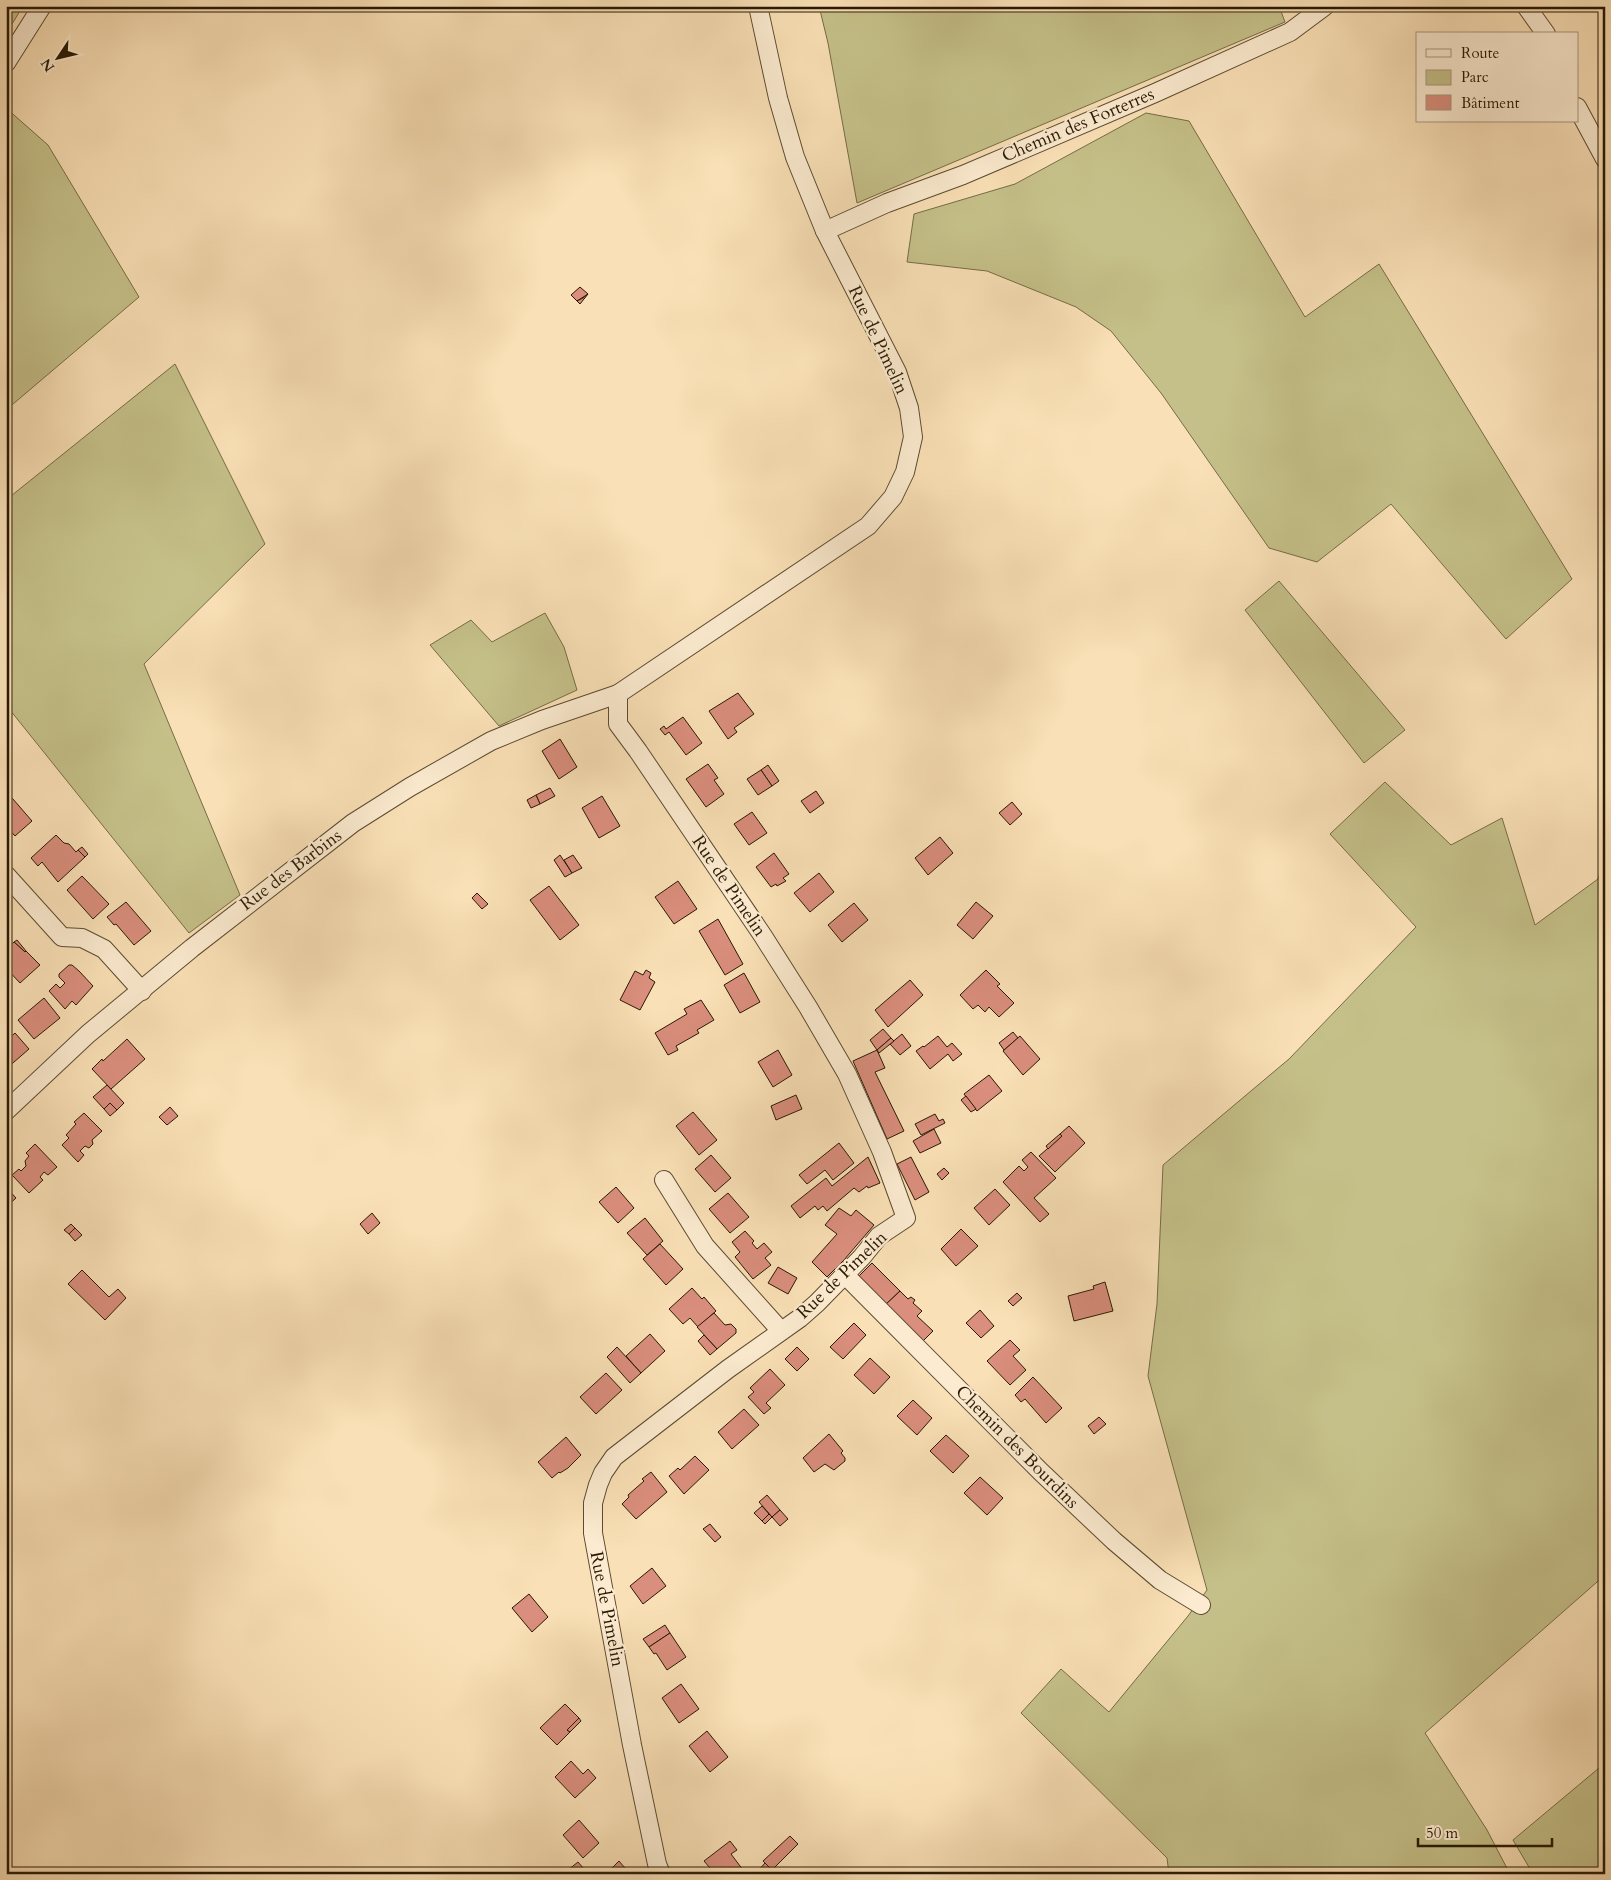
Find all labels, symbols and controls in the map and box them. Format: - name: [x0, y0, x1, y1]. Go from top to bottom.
- north arrow: [32, 32, 82, 82]
- legend: [1416, 32, 1578, 122]
- text: Route: [1461, 43, 1499, 63]
- text: N: [36, 55, 59, 76]
- text: Parc: [1461, 67, 1489, 87]
- street label: Chemin des Forterres: [998, 82, 1158, 168]
- text: Bâtiment: [1461, 93, 1520, 113]
- street label: Rue de Pimelin: [842, 282, 914, 399]
- street label: Rue des Barbins: [235, 823, 347, 917]
- street label: Rue de Pimelin: [686, 831, 772, 942]
- street label: Rue de Pimelin: [791, 1225, 893, 1325]
- street label: Chemin des Bourdins: [950, 1380, 1084, 1514]
- street label: Rue de Pimelin: [584, 1549, 631, 1670]
- scale bar: [1418, 1815, 1552, 1847]
- text: 50 m: [1426, 1823, 1458, 1843]

